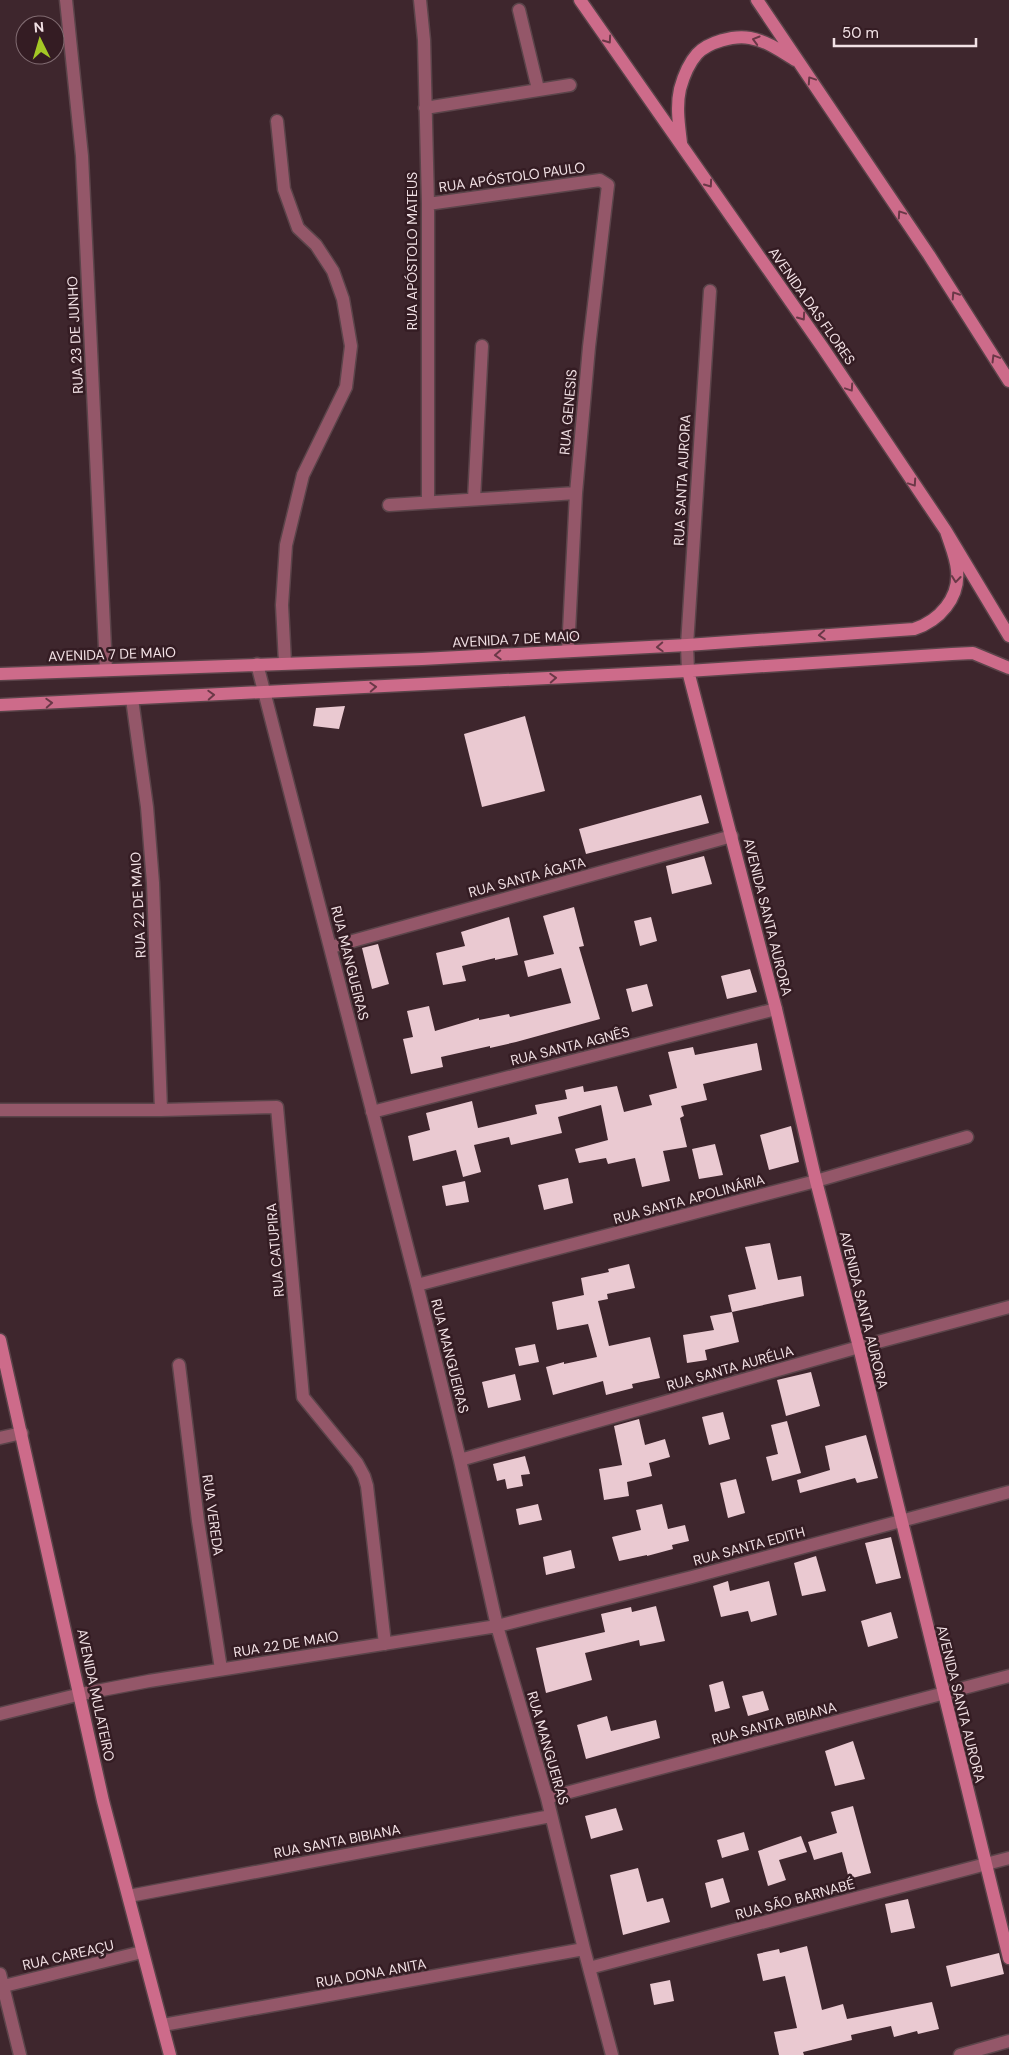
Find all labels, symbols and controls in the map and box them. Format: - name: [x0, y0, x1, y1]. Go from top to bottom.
- north arrow: [15, 15, 65, 65]
- scale bar: [834, 15, 976, 47]
- text: N: [33, 18, 45, 36]
- text: 50 m: [842, 23, 879, 43]
- one-way arrow: [602, 34, 611, 44]
- one-way arrow: [752, 35, 761, 46]
- one-way arrow: [808, 76, 817, 85]
- street label: RUA APÓSTOLO PAULO: [438, 158, 587, 196]
- street label: RUA APÓSTOLO MATEUS: [403, 172, 421, 330]
- one-way arrow: [703, 178, 712, 188]
- one-way arrow: [898, 211, 908, 220]
- street label: AVENIDA DAS FLORES: [765, 244, 859, 368]
- street label: RUA 23 DE JUNHO: [63, 276, 87, 394]
- one-way arrow: [952, 291, 961, 301]
- one-way arrow: [796, 311, 805, 321]
- one-way arrow: [992, 355, 1002, 364]
- street label: RUA GENESIS: [555, 369, 581, 455]
- one-way arrow: [844, 383, 853, 392]
- street label: RUA SANTA AURORA: [670, 414, 694, 546]
- one-way arrow: [907, 478, 917, 487]
- one-way arrow: [951, 575, 962, 583]
- street label: AVENIDA 7 DE MAIO: [452, 627, 580, 651]
- one-way arrow: [818, 630, 826, 641]
- one-way arrow: [656, 641, 664, 652]
- street label: AVENIDA 7 DE MAIO: [48, 643, 176, 665]
- one-way arrow: [494, 650, 502, 661]
- one-way arrow: [549, 673, 557, 684]
- one-way arrow: [370, 682, 378, 693]
- one-way arrow: [208, 690, 215, 700]
- one-way arrow: [45, 697, 53, 708]
- street label: AVENIDA SANTA AURORA: [740, 836, 796, 998]
- street label: RUA 22 DE MAIO: [126, 851, 150, 959]
- street label: RUA SANTA ÁGATA: [466, 853, 588, 901]
- street label: RUA MANGUEIRAS: [327, 904, 373, 1022]
- street label: RUA SANTA AGNÊS: [509, 1023, 631, 1069]
- street label: RUA SANTA APOLINÁRIA: [611, 1170, 767, 1228]
- street label: RUA CATUPIRA: [262, 1202, 288, 1298]
- street label: AVENIDA SANTA AURORA: [836, 1229, 892, 1391]
- street label: RUA MANGUEIRAS: [427, 1297, 473, 1415]
- street label: RUA SANTA AURÉLIA: [664, 1341, 796, 1395]
- street label: RUA VEREDA: [198, 1473, 228, 1557]
- street label: RUA SANTA EDITH: [691, 1522, 807, 1570]
- street label: AVENIDA SANTA AURORA: [933, 1623, 989, 1785]
- street label: AVENIDA MULATEIRO: [73, 1627, 119, 1763]
- street label: RUA 22 DE MAIO: [232, 1627, 340, 1661]
- street label: RUA MANGUEIRAS: [523, 1689, 573, 1807]
- street label: RUA SANTA BIBIANA: [710, 1698, 838, 1748]
- street label: RUA SANTA BIBIANA: [272, 1820, 402, 1862]
- street label: RUA SÃO BARNABÉ: [733, 1874, 857, 1924]
- street label: RUA CAREAÇU: [20, 1936, 116, 1974]
- street label: RUA DONA ANITA: [315, 1954, 427, 1992]

